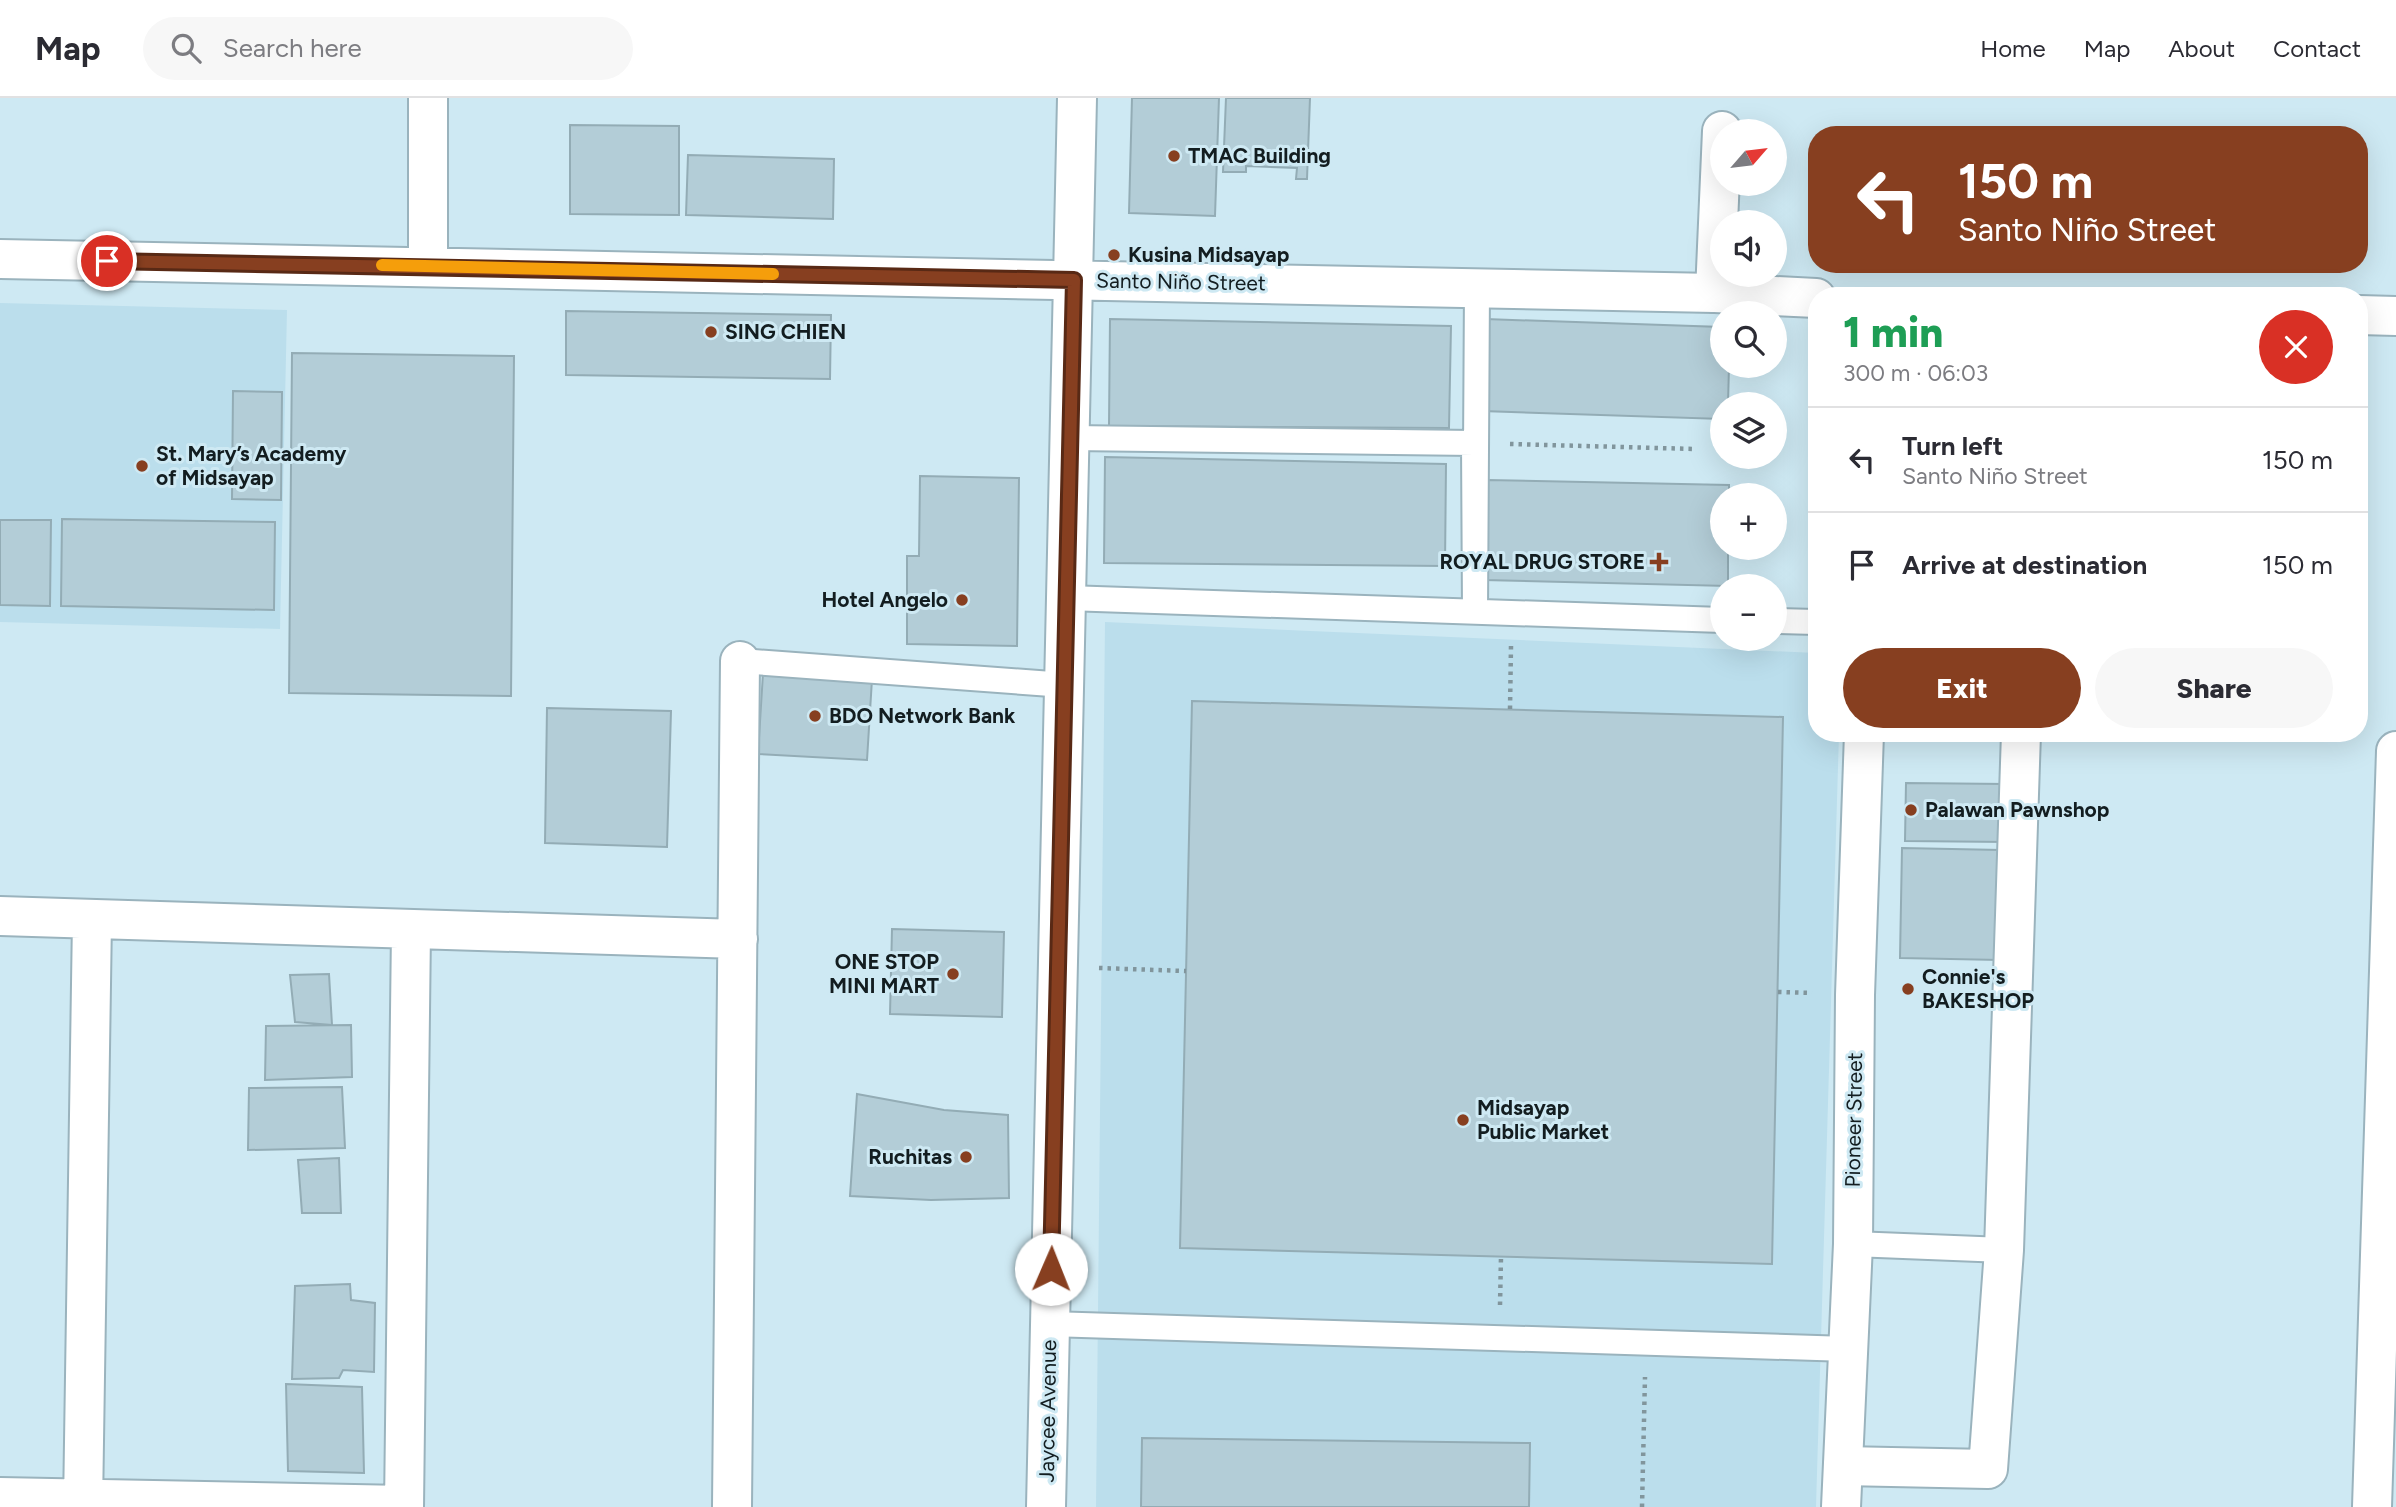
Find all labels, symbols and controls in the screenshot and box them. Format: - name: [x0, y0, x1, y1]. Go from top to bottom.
- search box: [143, 17, 633, 80]
- text: Map: [35, 29, 101, 68]
- icon: search: [167, 29, 205, 67]
- text: Search here: [223, 32, 362, 64]
- text: Home: [1980, 34, 2046, 63]
- text: Map: [2084, 34, 2130, 63]
- text: About: [2168, 34, 2235, 63]
- text: Contact: [2273, 34, 2361, 63]
- north arrow: [1710, 119, 1787, 196]
- map controls: [1710, 119, 1787, 651]
- place label: TMAC Building: [1188, 143, 1331, 168]
- marker: TMAC Building: [1166, 148, 1182, 164]
- text: 150 m: [1958, 151, 2093, 210]
- icon: left: [1843, 154, 1934, 245]
- button: sound: [1710, 210, 1787, 287]
- text: Santo Niño Street: [1958, 211, 2216, 249]
- pin: [77, 231, 137, 291]
- icon: arrive: [88, 242, 126, 280]
- place label: Kusina Midsayap: [1128, 242, 1289, 267]
- marker: Kusina Midsayap: [1106, 247, 1122, 263]
- street label: Santo Niño Street: [1096, 268, 1266, 295]
- button: search: [1710, 301, 1787, 378]
- text: 1 min: [1843, 307, 1943, 358]
- button: close: [2259, 310, 2333, 384]
- place label: SING CHIEN: [725, 319, 846, 344]
- marker: SING CHIEN: [703, 324, 719, 340]
- text: 300 m · 06:03: [1843, 359, 1988, 387]
- button: layers: [1710, 392, 1787, 469]
- text: Turn left: [1902, 430, 2003, 462]
- place label: St. Mary’s Academy of Midsayap: [156, 441, 347, 490]
- icon: left: [1843, 441, 1881, 479]
- text: 150 m: [2262, 444, 2333, 476]
- marker: St. Mary’s Academy of Midsayap: [134, 458, 150, 474]
- text: Santo Niño Street: [1902, 462, 2088, 490]
- button: +: [1710, 483, 1787, 560]
- icon: arrive: [1843, 546, 1881, 584]
- place label: ROYAL DRUG STORE: [1440, 549, 1645, 574]
- text: Arrive at destination: [1902, 549, 2147, 581]
- text: 150 m: [2262, 549, 2333, 581]
- marker: ROYAL DRUG STORE: [1651, 554, 1667, 570]
- button: −: [1710, 574, 1787, 651]
- place label: Hotel Angelo: [821, 587, 948, 612]
- marker: Hotel Angelo: [954, 592, 970, 608]
- button: Exit: [1843, 648, 2081, 728]
- button: Share: [2095, 648, 2333, 728]
- place label: BDO Network Bank: [829, 703, 1016, 728]
- marker: BDO Network Bank: [807, 708, 823, 724]
- place label: Palawan Pawnshop: [1925, 797, 2109, 822]
- marker: Palawan Pawnshop: [1903, 802, 1919, 818]
- place label: ONE STOP MINI MART: [829, 949, 939, 998]
- place label: Connie's BAKESHOP: [1922, 964, 2034, 1013]
- marker: ONE STOP MINI MART: [945, 966, 961, 982]
- marker: Connie's BAKESHOP: [1900, 981, 1916, 997]
- street label: Pioneer Street: [1840, 1052, 1867, 1188]
- place label: Midsayap Public Market: [1477, 1095, 1609, 1144]
- marker: Midsayap Public Market: [1455, 1112, 1471, 1128]
- place label: Ruchitas: [868, 1144, 952, 1169]
- marker: Ruchitas: [958, 1149, 974, 1165]
- position arrow: [1014, 1232, 1088, 1306]
- street label: Jaycee Avenue: [1034, 1339, 1061, 1483]

